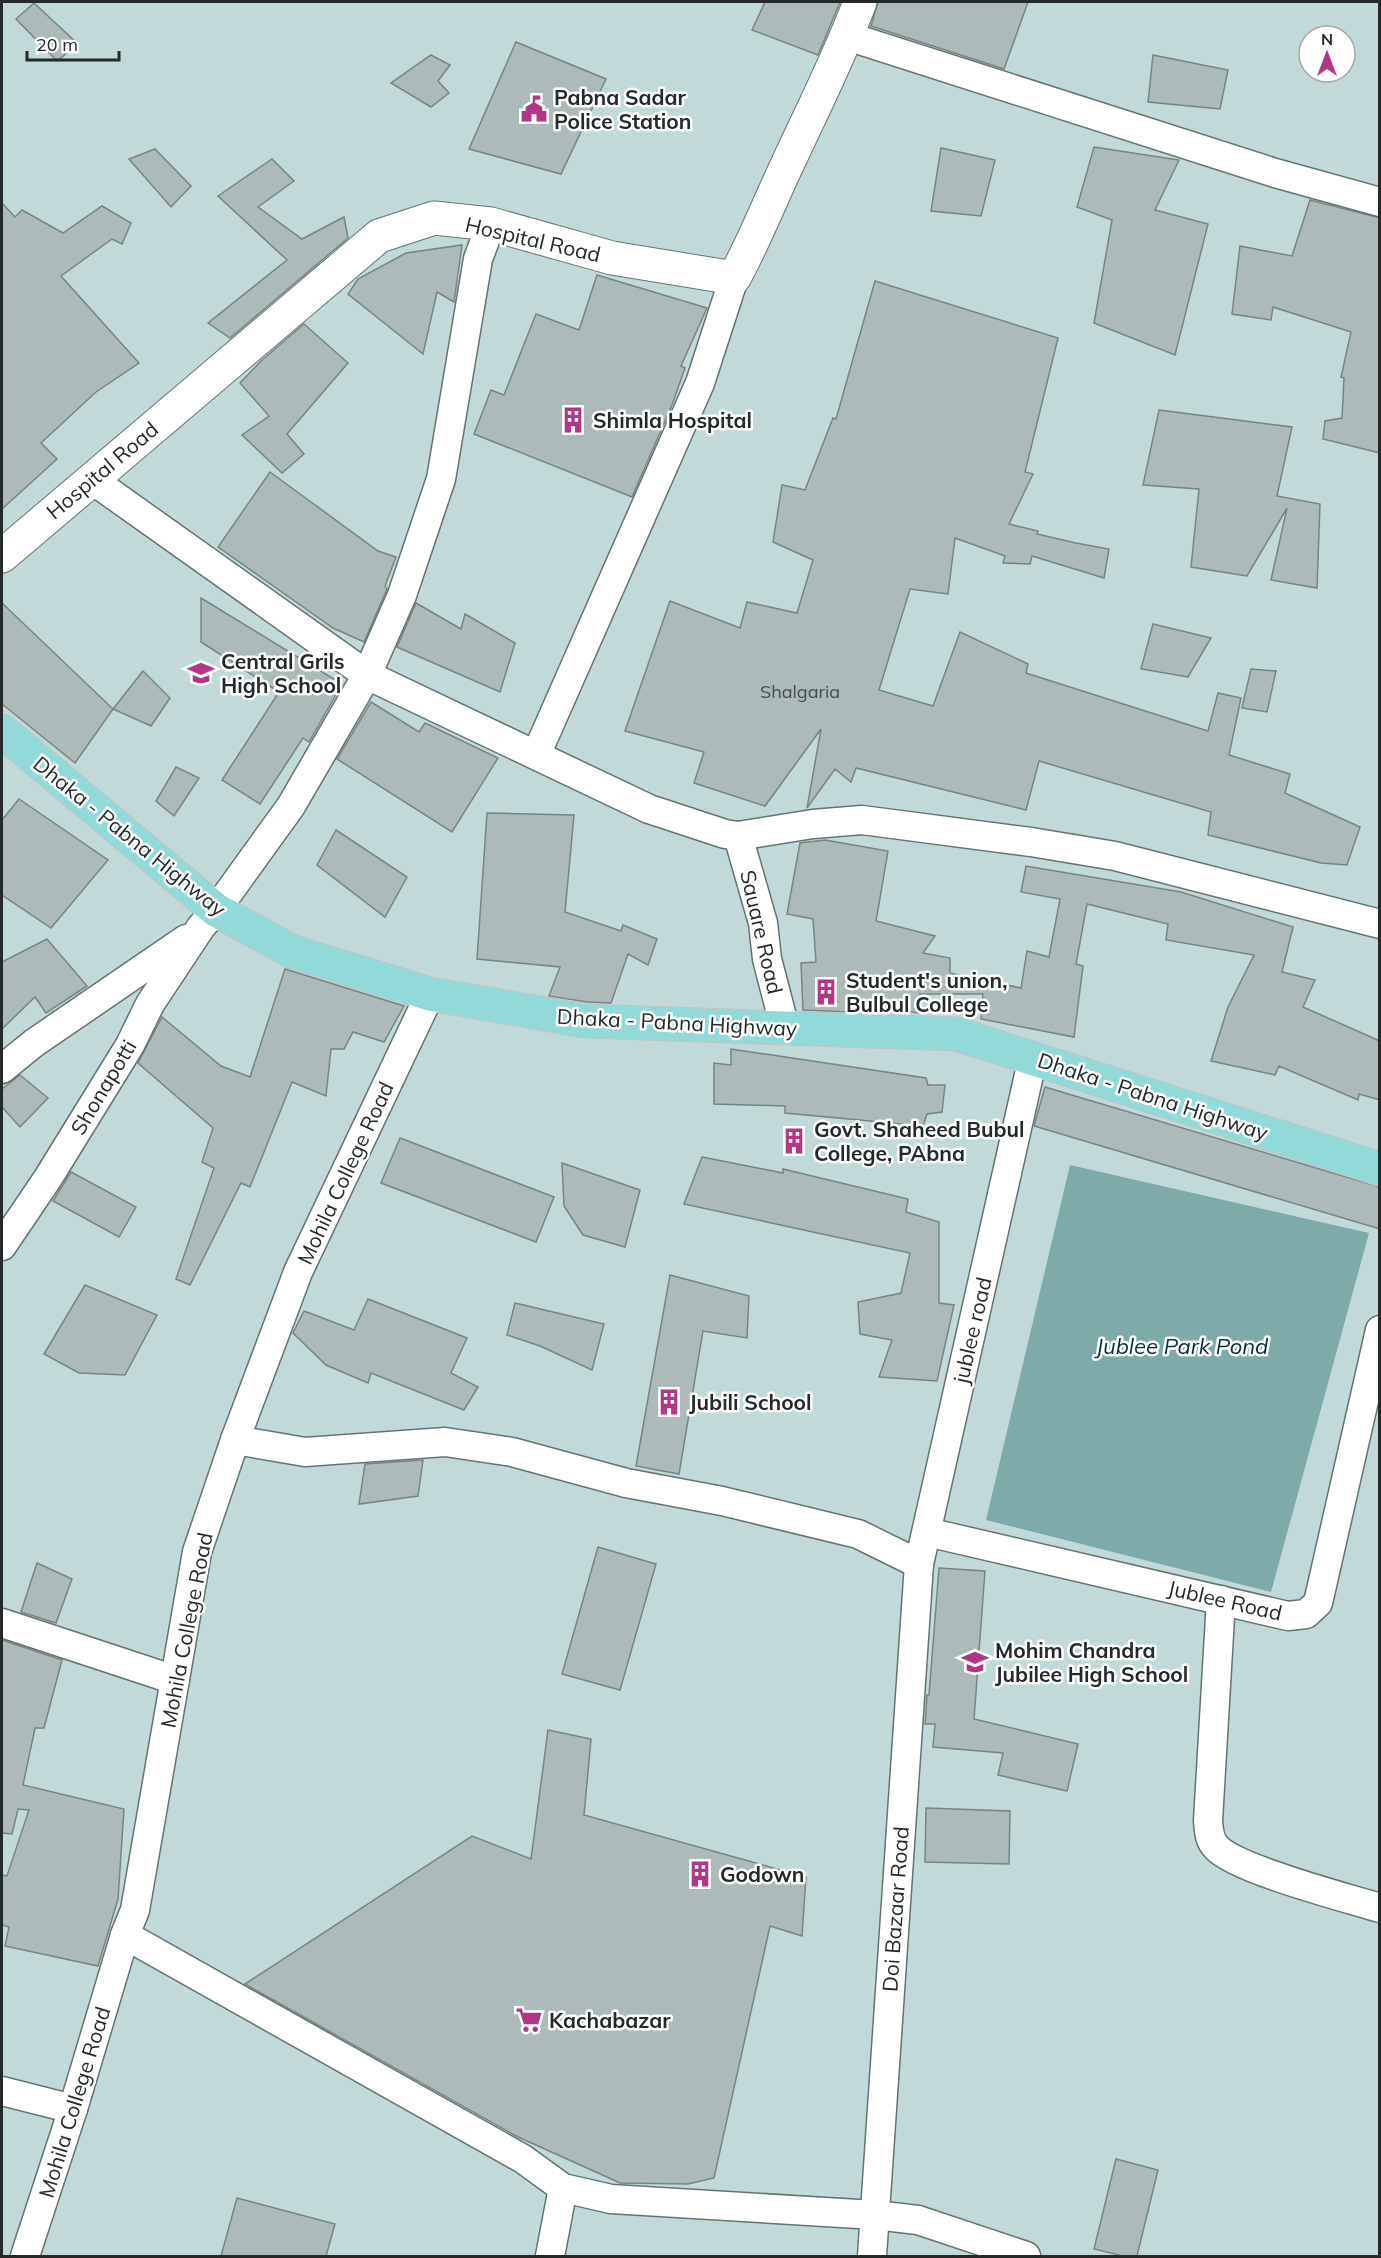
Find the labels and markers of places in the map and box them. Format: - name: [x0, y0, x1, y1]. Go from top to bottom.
- place label: Pabna Sadar Police Station: [554, 84, 691, 134]
- public building icon: Pabna Sadar Police Station: [519, 94, 549, 124]
- building icon: Shimla Hospital: [558, 405, 588, 435]
- place label: Shimla Hospital: [593, 407, 752, 433]
- place label: Central Grils High School: [221, 648, 344, 698]
- school or university icon: Central Grils High School: [186, 658, 216, 688]
- place label: Student's union, Bulbul College: [846, 967, 1007, 1017]
- building icon: Student's union, Bulbul College: [811, 977, 841, 1007]
- place label: Govt. Shaheed Bubul College, PAbna: [814, 1116, 1024, 1166]
- building icon: Govt. Shaheed Bubul College, PAbna: [779, 1126, 809, 1156]
- building icon: Jubili School: [654, 1387, 684, 1417]
- place label: Jubili School: [689, 1389, 811, 1415]
- place label: Mohim Chandra Jubilee High School: [995, 1637, 1188, 1687]
- school or university icon: Mohim Chandra Jubilee High School: [960, 1647, 990, 1677]
- building icon: Godown: [685, 1859, 715, 1889]
- place label: Godown: [720, 1861, 804, 1887]
- supermarket icon: Kachabazar: [514, 2005, 544, 2035]
- place label: Kachabazar: [549, 2007, 671, 2033]

